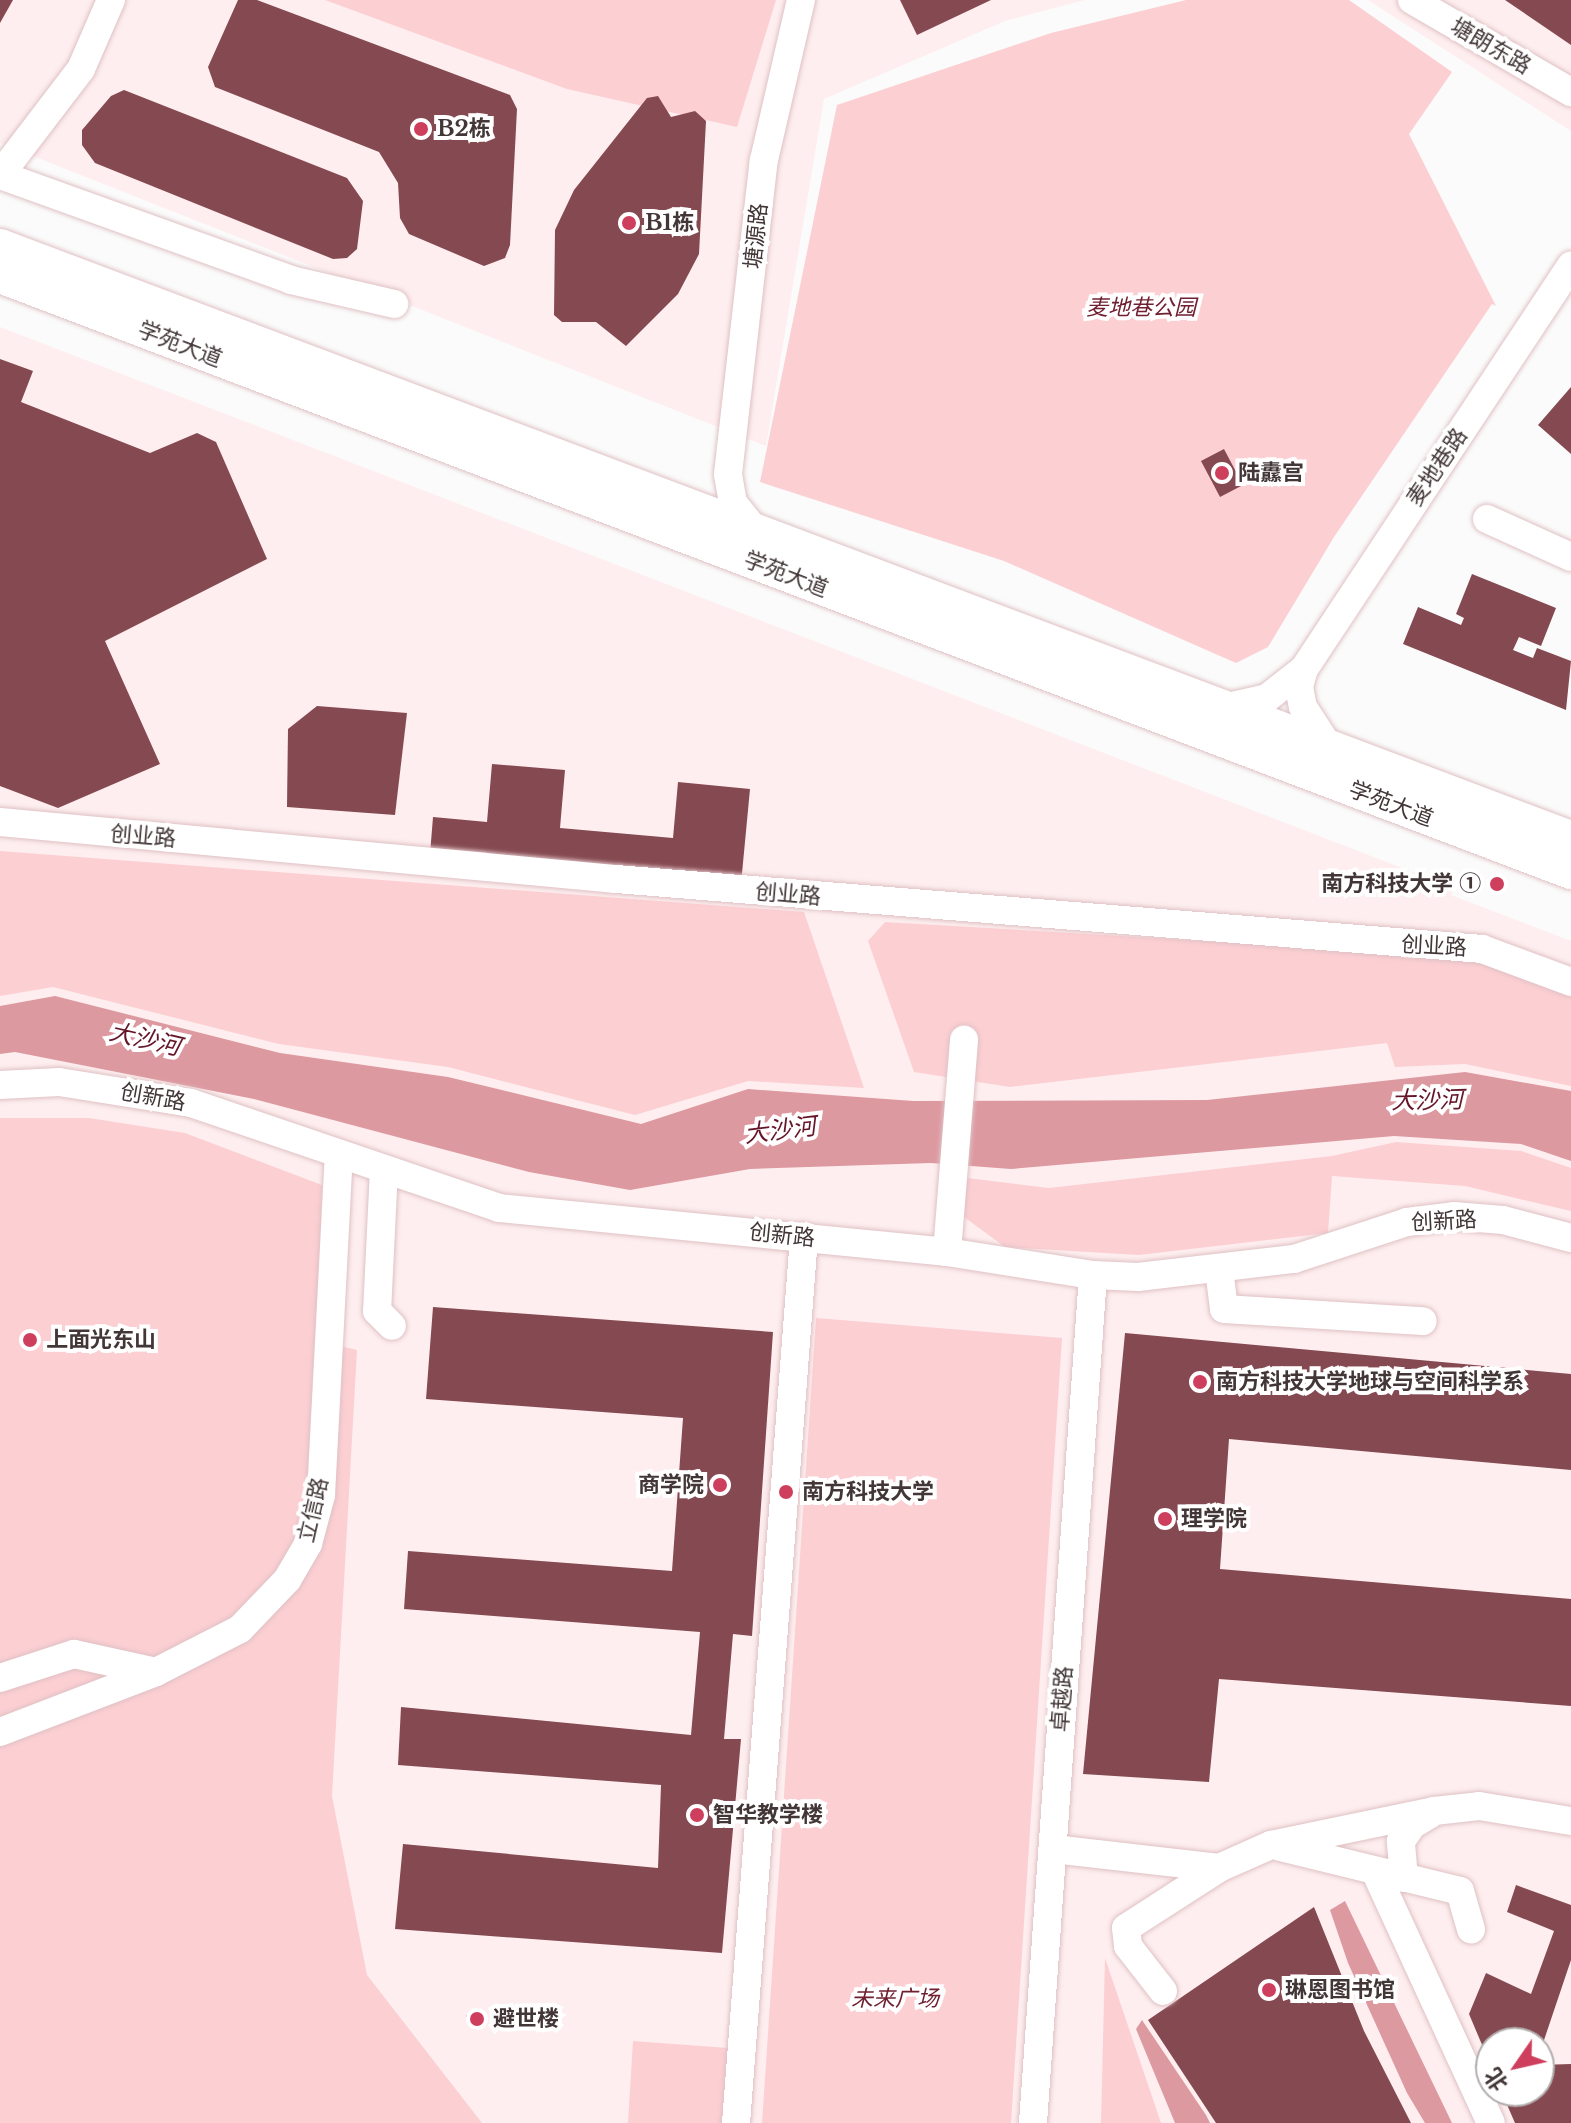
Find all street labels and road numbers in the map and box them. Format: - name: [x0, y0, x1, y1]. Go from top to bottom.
- street label: 塘朗东路: [1446, 13, 1536, 79]
- street label: 塘源路: [739, 202, 773, 270]
- street label: 学苑大道: [134, 316, 226, 372]
- street label: 麦地巷路: [1401, 423, 1473, 511]
- street label: 学苑大道: [740, 546, 832, 602]
- street label: 学苑大道: [1345, 776, 1437, 832]
- street label: 创业路: [109, 820, 177, 852]
- street label: 创业路: [754, 878, 822, 910]
- street label: 创业路: [1400, 931, 1468, 961]
- street label: 创新路: [118, 1078, 188, 1116]
- street label: 创新路: [1410, 1206, 1478, 1236]
- street label: 创新路: [748, 1218, 816, 1252]
- street label: 立信路: [293, 1475, 333, 1545]
- street label: 卓越路: [1047, 1665, 1077, 1733]

